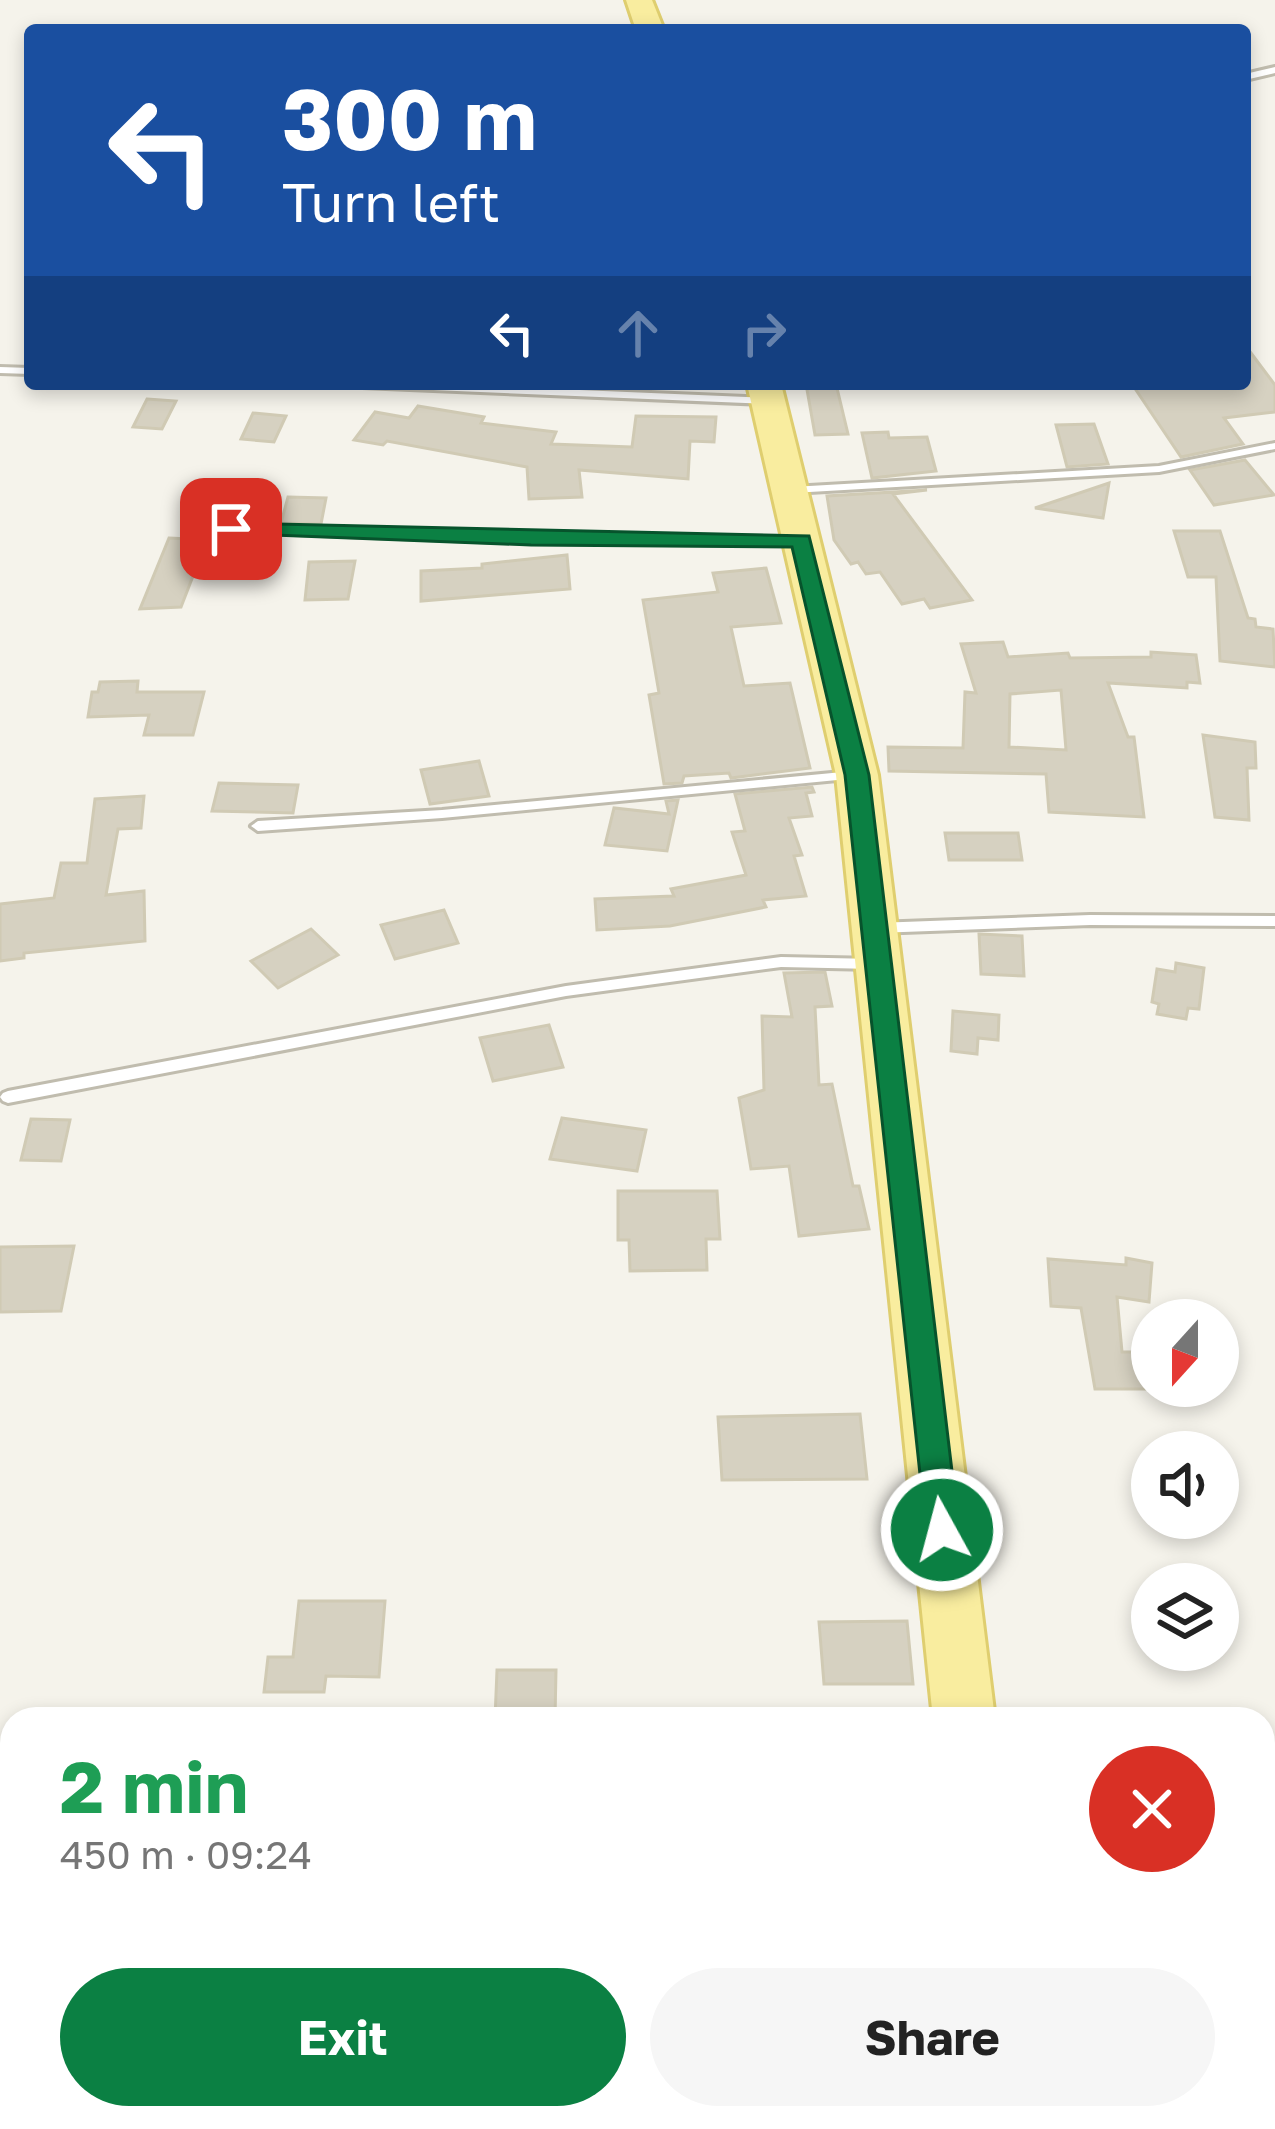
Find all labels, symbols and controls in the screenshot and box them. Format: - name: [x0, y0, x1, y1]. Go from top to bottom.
- text: 300 m: [282, 68, 537, 168]
- icon: left: [84, 72, 240, 228]
- text: Turn left: [282, 169, 500, 234]
- icon: left: [479, 300, 545, 366]
- icon: ahead: [605, 300, 671, 366]
- icon: right: [731, 300, 797, 366]
- pin: [180, 478, 282, 580]
- icon: arrive: [198, 496, 264, 562]
- north arrow: [1131, 1299, 1239, 1407]
- map controls: [1131, 1299, 1239, 1671]
- button: sound: [1131, 1431, 1239, 1539]
- position arrow: [879, 1467, 1005, 1593]
- button: layers: [1131, 1563, 1239, 1671]
- text: 2 min: [60, 1742, 248, 1829]
- button: close: [1089, 1746, 1215, 1872]
- text: 450 m · 09:24: [60, 1831, 312, 1878]
- button: Exit: [60, 1968, 626, 2106]
- button: Share: [650, 1968, 1215, 2106]

